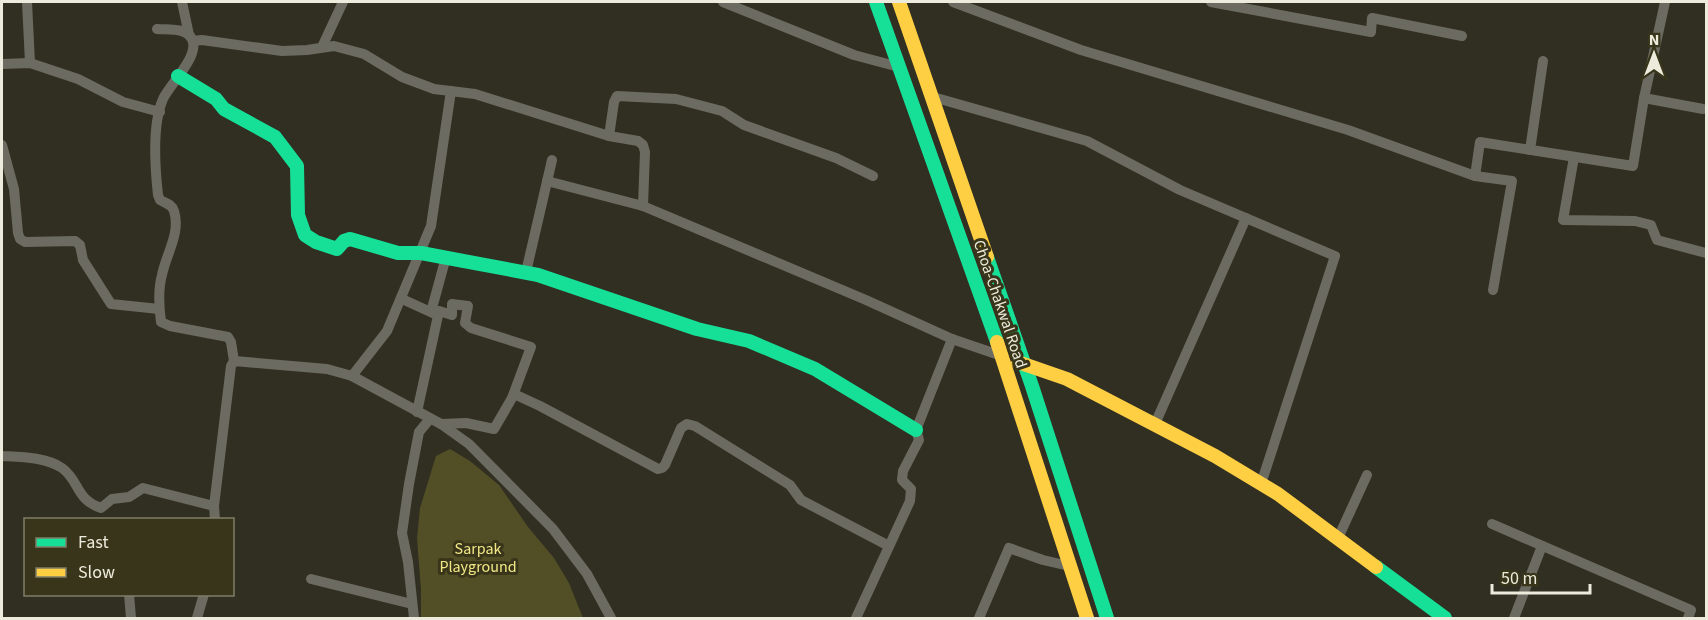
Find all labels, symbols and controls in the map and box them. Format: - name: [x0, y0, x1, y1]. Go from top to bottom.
- north arrow: [1624, 24, 1684, 84]
- text: N: [1649, 29, 1659, 51]
- street label: Choa-Chakwal Road: [968, 237, 1032, 371]
- legend: [24, 518, 234, 596]
- text: Fast: [78, 530, 109, 555]
- park label: Sarpak Playground: [439, 538, 517, 578]
- scale bar: [1492, 557, 1590, 595]
- text: Slow: [78, 560, 115, 585]
- text: 50 m: [1501, 566, 1537, 591]

